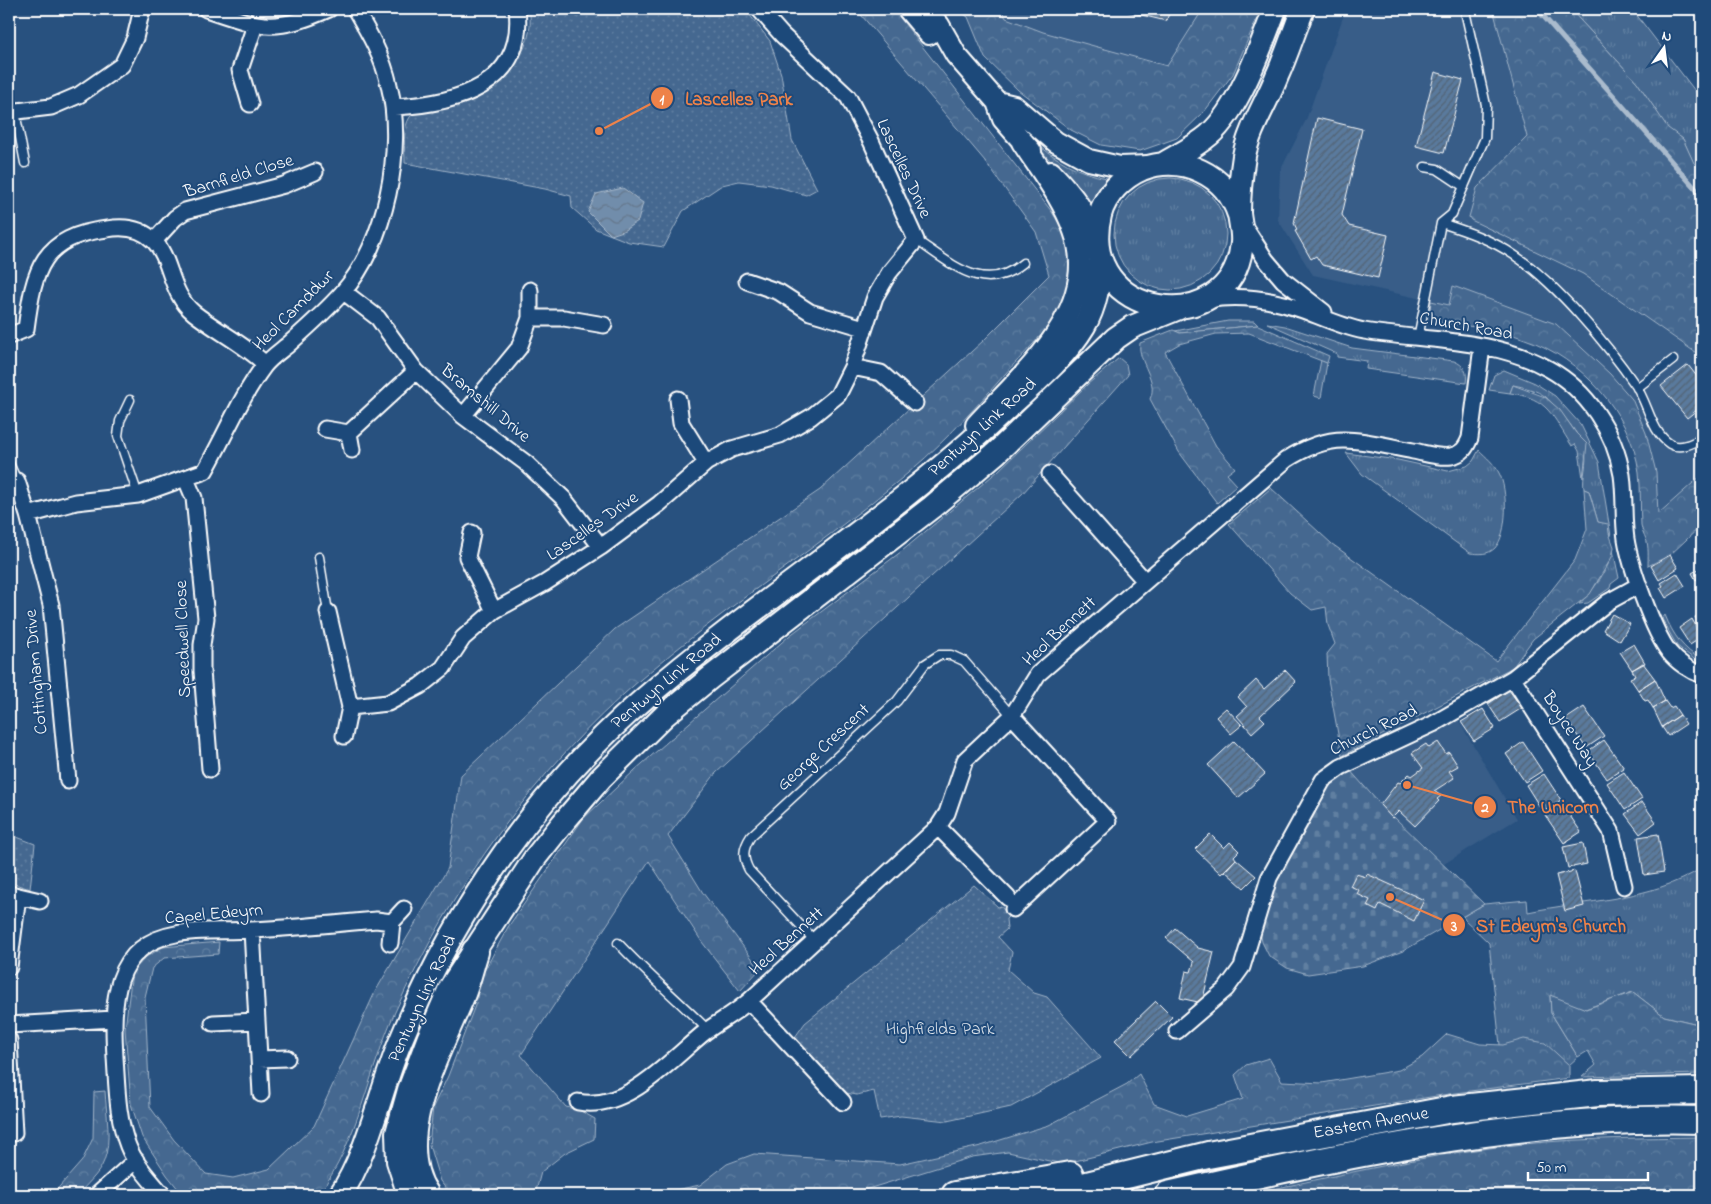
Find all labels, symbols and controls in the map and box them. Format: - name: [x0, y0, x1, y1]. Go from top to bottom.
- north arrow: [1638, 22, 1688, 72]
- text: N: [1660, 26, 1674, 48]
- callout: Lascelles Park: [650, 81, 802, 115]
- text: Lascelles Park: [685, 87, 793, 114]
- text: 1: [660, 89, 665, 111]
- street label: Lascelles Drive: [869, 115, 938, 224]
- street label: Barnfield Close: [180, 148, 298, 206]
- street label: Heol Camddwr: [247, 264, 341, 358]
- street label: Church Road: [1417, 306, 1515, 348]
- street label: Bramshill Drive: [434, 358, 536, 450]
- street label: Pentwyn Link Road: [923, 372, 1043, 484]
- street label: Lascelles Drive: [542, 485, 645, 568]
- street label: Speedwell Close: [169, 579, 199, 698]
- street label: Heol Bennett: [1017, 591, 1103, 673]
- street label: Cottingham Drive: [19, 608, 56, 735]
- street label: Pentwyn Link Road: [606, 628, 728, 736]
- street label: Boyce Way: [1534, 686, 1603, 773]
- street label: George Crescent: [772, 698, 877, 799]
- street label: Church Road: [1326, 699, 1422, 763]
- callout: The Unicorn: [1472, 790, 1609, 824]
- text: The Unicorn: [1507, 795, 1599, 822]
- text: 2: [1480, 797, 1489, 819]
- street label: Capel Edeyrn: [164, 898, 264, 932]
- street label: Heol Bennett: [744, 901, 830, 983]
- callout: St Edeyrn's Church: [1441, 908, 1636, 942]
- text: St Edeyrn's Church: [1476, 914, 1626, 943]
- text: 3: [1450, 916, 1457, 938]
- street label: Pentwyn Link Road: [382, 931, 464, 1067]
- park label: Highfields Park: [886, 1017, 994, 1044]
- street label: Eastern Avenue: [1311, 1101, 1432, 1147]
- scale bar: [1528, 1149, 1648, 1181]
- text: 50 m: [1536, 1157, 1567, 1179]

